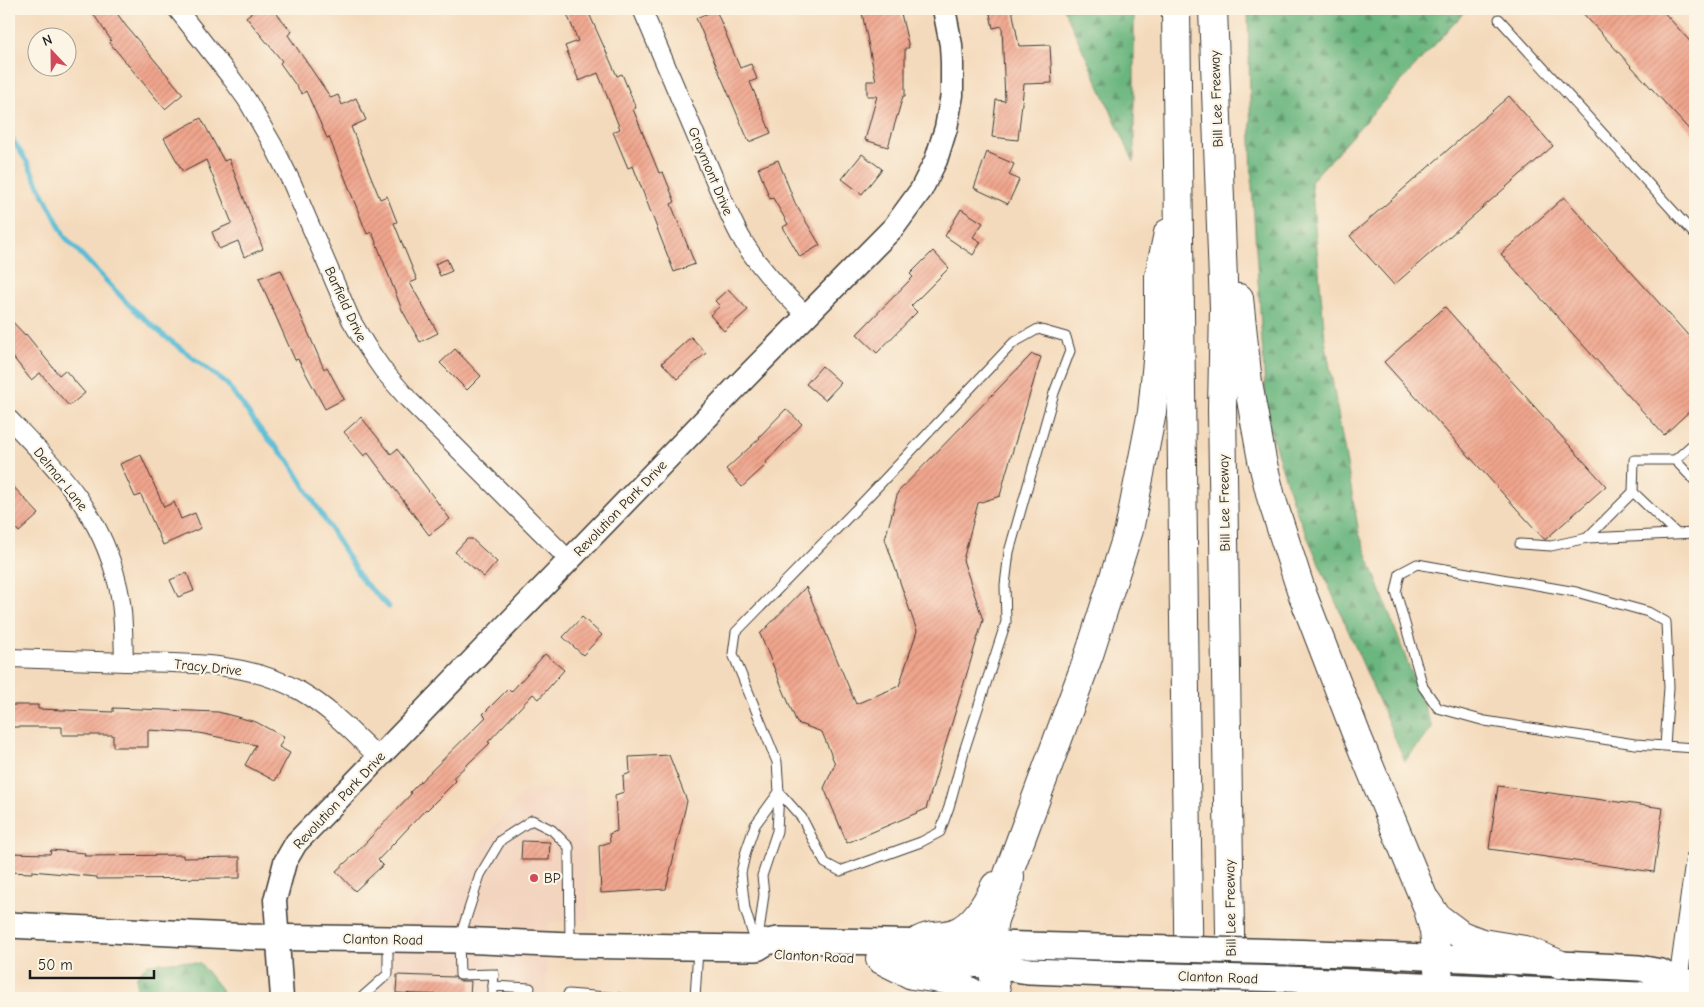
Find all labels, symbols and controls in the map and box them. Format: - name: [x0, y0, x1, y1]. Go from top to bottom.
- north arrow: [28, 28, 78, 78]
- text: N: [40, 31, 55, 50]
- street label: Bill Lee Freeway: [1206, 49, 1227, 148]
- street label: Graymont Drive: [684, 124, 737, 218]
- street label: Barfield Drive: [321, 264, 370, 344]
- street label: Delmar Lane: [30, 444, 91, 514]
- street label: Bill Lee Freeway: [1215, 454, 1234, 552]
- street label: Revolution Park Drive: [570, 457, 671, 560]
- street label: Tracy Drive: [173, 656, 242, 679]
- street label: Revolution Park Drive: [290, 748, 389, 853]
- street label: Bill Lee Freeway: [1221, 859, 1240, 957]
- place label: BP: [544, 870, 561, 887]
- marker: BP: [528, 872, 540, 884]
- street label: Clanton Road: [343, 930, 423, 949]
- street label: Clanton Road: [773, 946, 855, 967]
- scale bar: [30, 947, 154, 979]
- text: 50 m: [38, 956, 73, 974]
- street label: Clanton Road: [1178, 968, 1258, 987]

